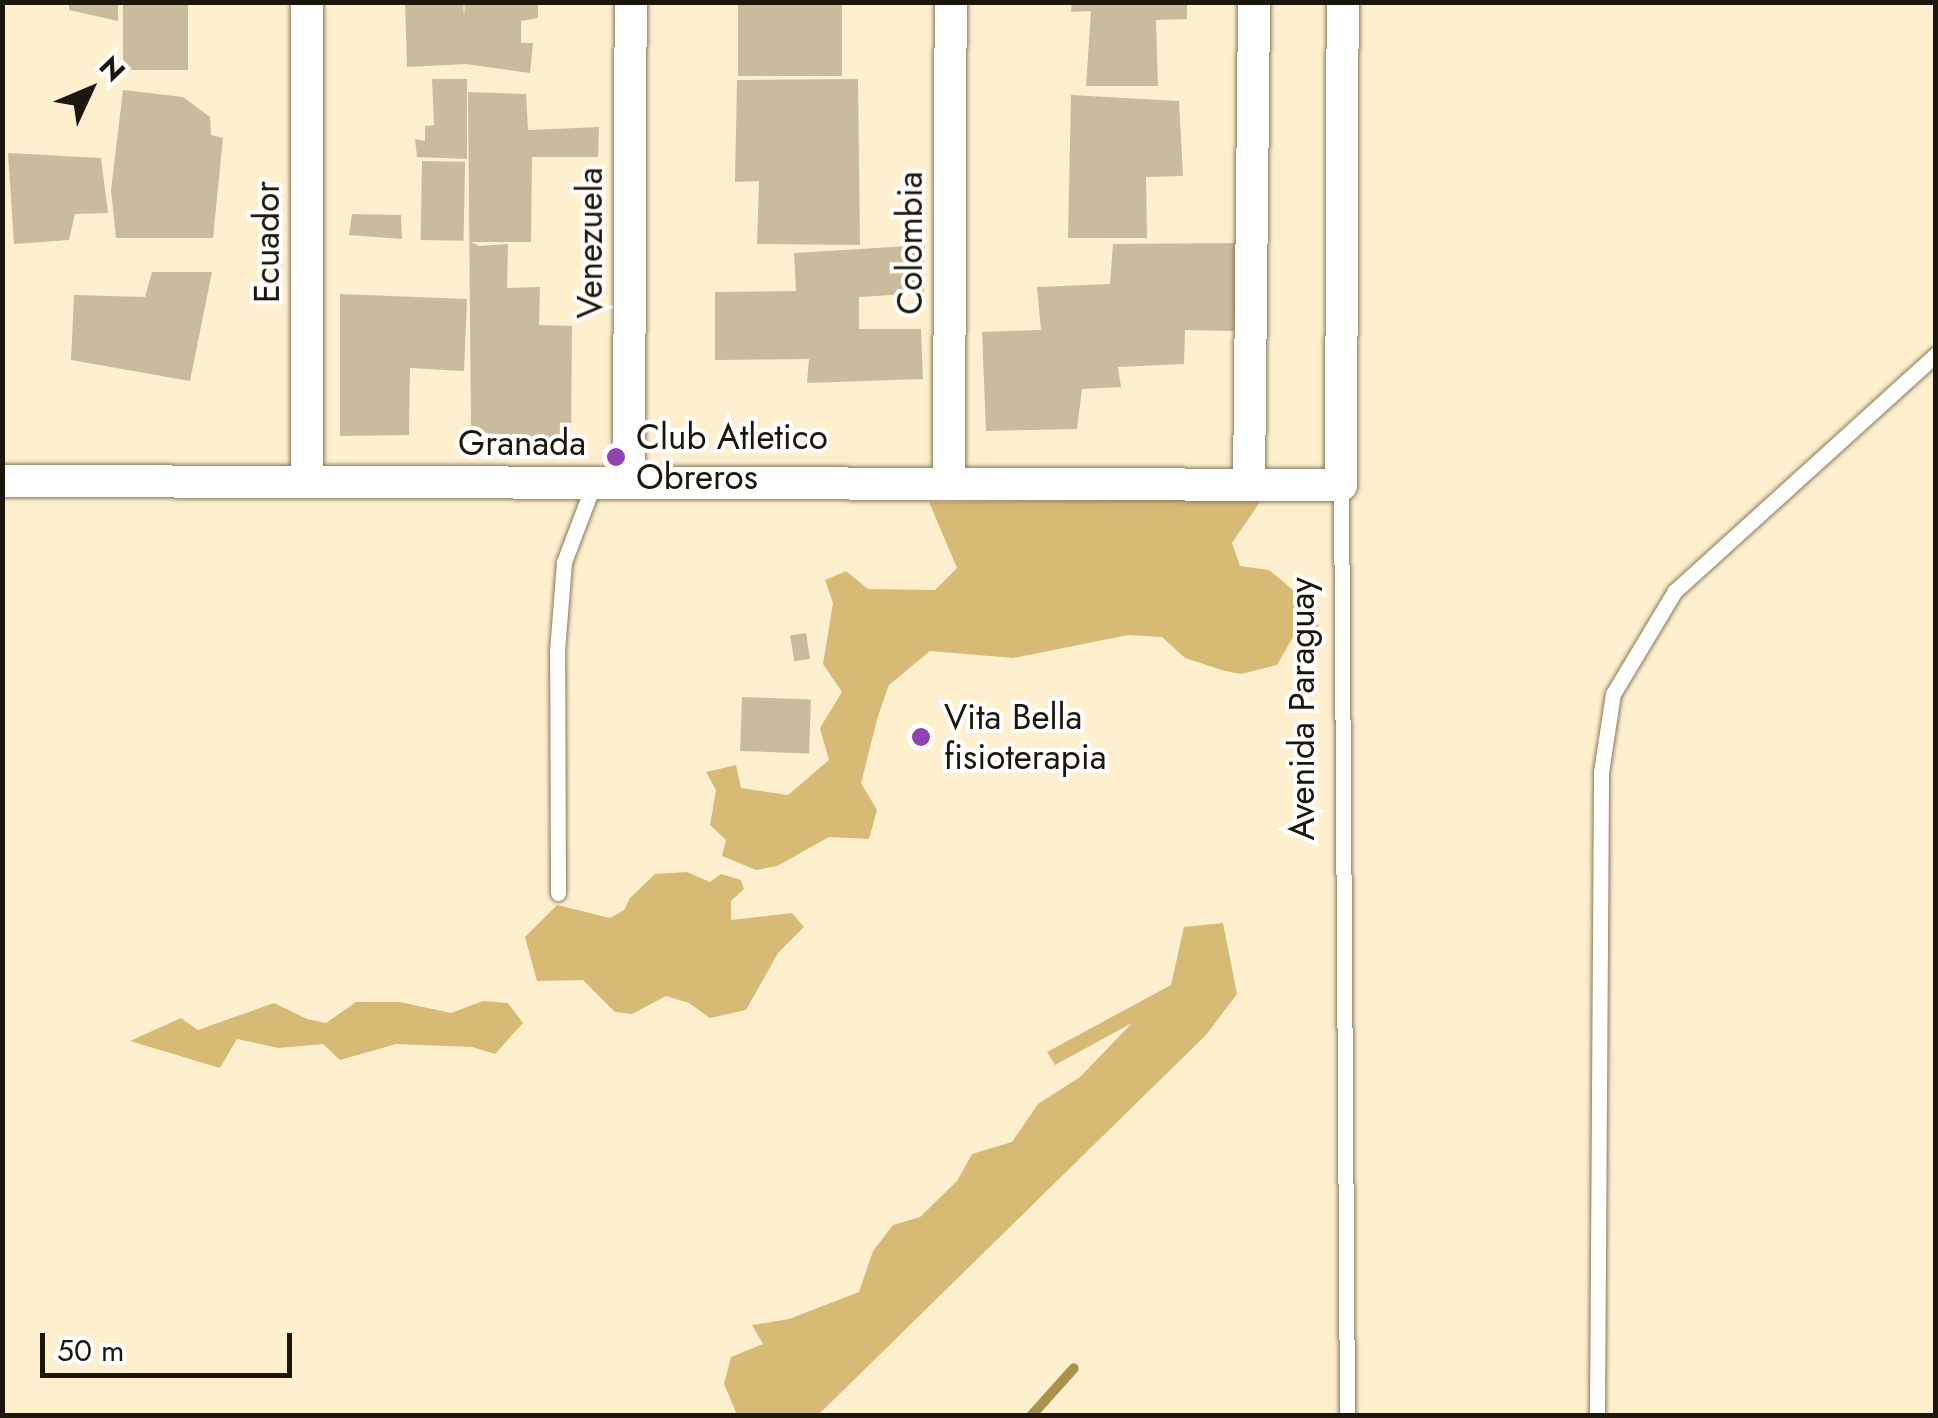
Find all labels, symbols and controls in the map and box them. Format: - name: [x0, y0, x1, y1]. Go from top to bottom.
- north arrow: [40, 40, 140, 140]
- text: N: [89, 47, 134, 91]
- street label: Venezuela: [569, 167, 611, 319]
- street label: Colombia: [889, 171, 931, 315]
- street label: Ecuador: [246, 181, 288, 303]
- place label: Club Atletico Obreros: [636, 416, 828, 498]
- street label: Granada: [458, 422, 586, 464]
- marker: Club Atletico Obreros: [605, 446, 627, 468]
- street label: Avenida Paraguay: [1281, 577, 1323, 841]
- place label: Vita Bella fisioterapia: [944, 696, 1107, 778]
- marker: Vita Bella fisioterapia: [908, 724, 934, 750]
- scale bar: [45, 1313, 298, 1375]
- text: 50 m: [57, 1329, 124, 1372]

